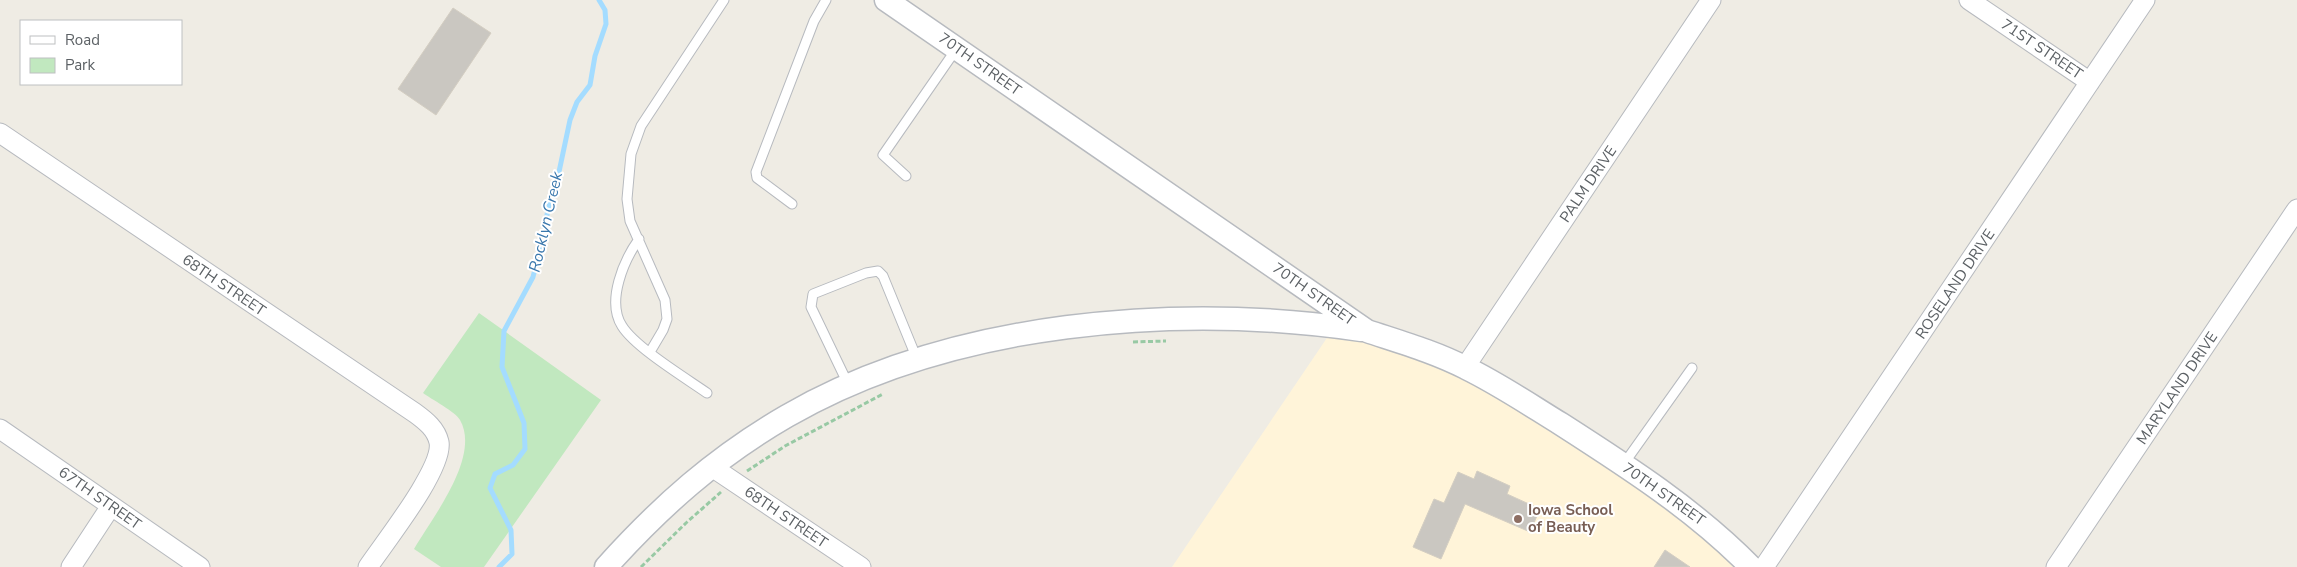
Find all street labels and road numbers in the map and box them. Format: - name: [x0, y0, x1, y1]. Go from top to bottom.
- street label: 71ST STREET: [1997, 14, 2087, 84]
- street label: 70TH STREET: [935, 28, 1025, 100]
- street label: PALM DRIVE: [1555, 142, 1621, 226]
- street label: ROSELAND DRIVE: [1911, 225, 1999, 343]
- street label: 68TH STREET: [178, 250, 270, 320]
- street label: 70TH STREET: [1269, 258, 1359, 330]
- street label: MARYLAND DRIVE: [2132, 328, 2222, 448]
- street label: 70TH STREET: [1619, 458, 1709, 530]
- street label: 67TH STREET: [55, 462, 145, 534]
- street label: 68TH STREET: [740, 482, 832, 552]

